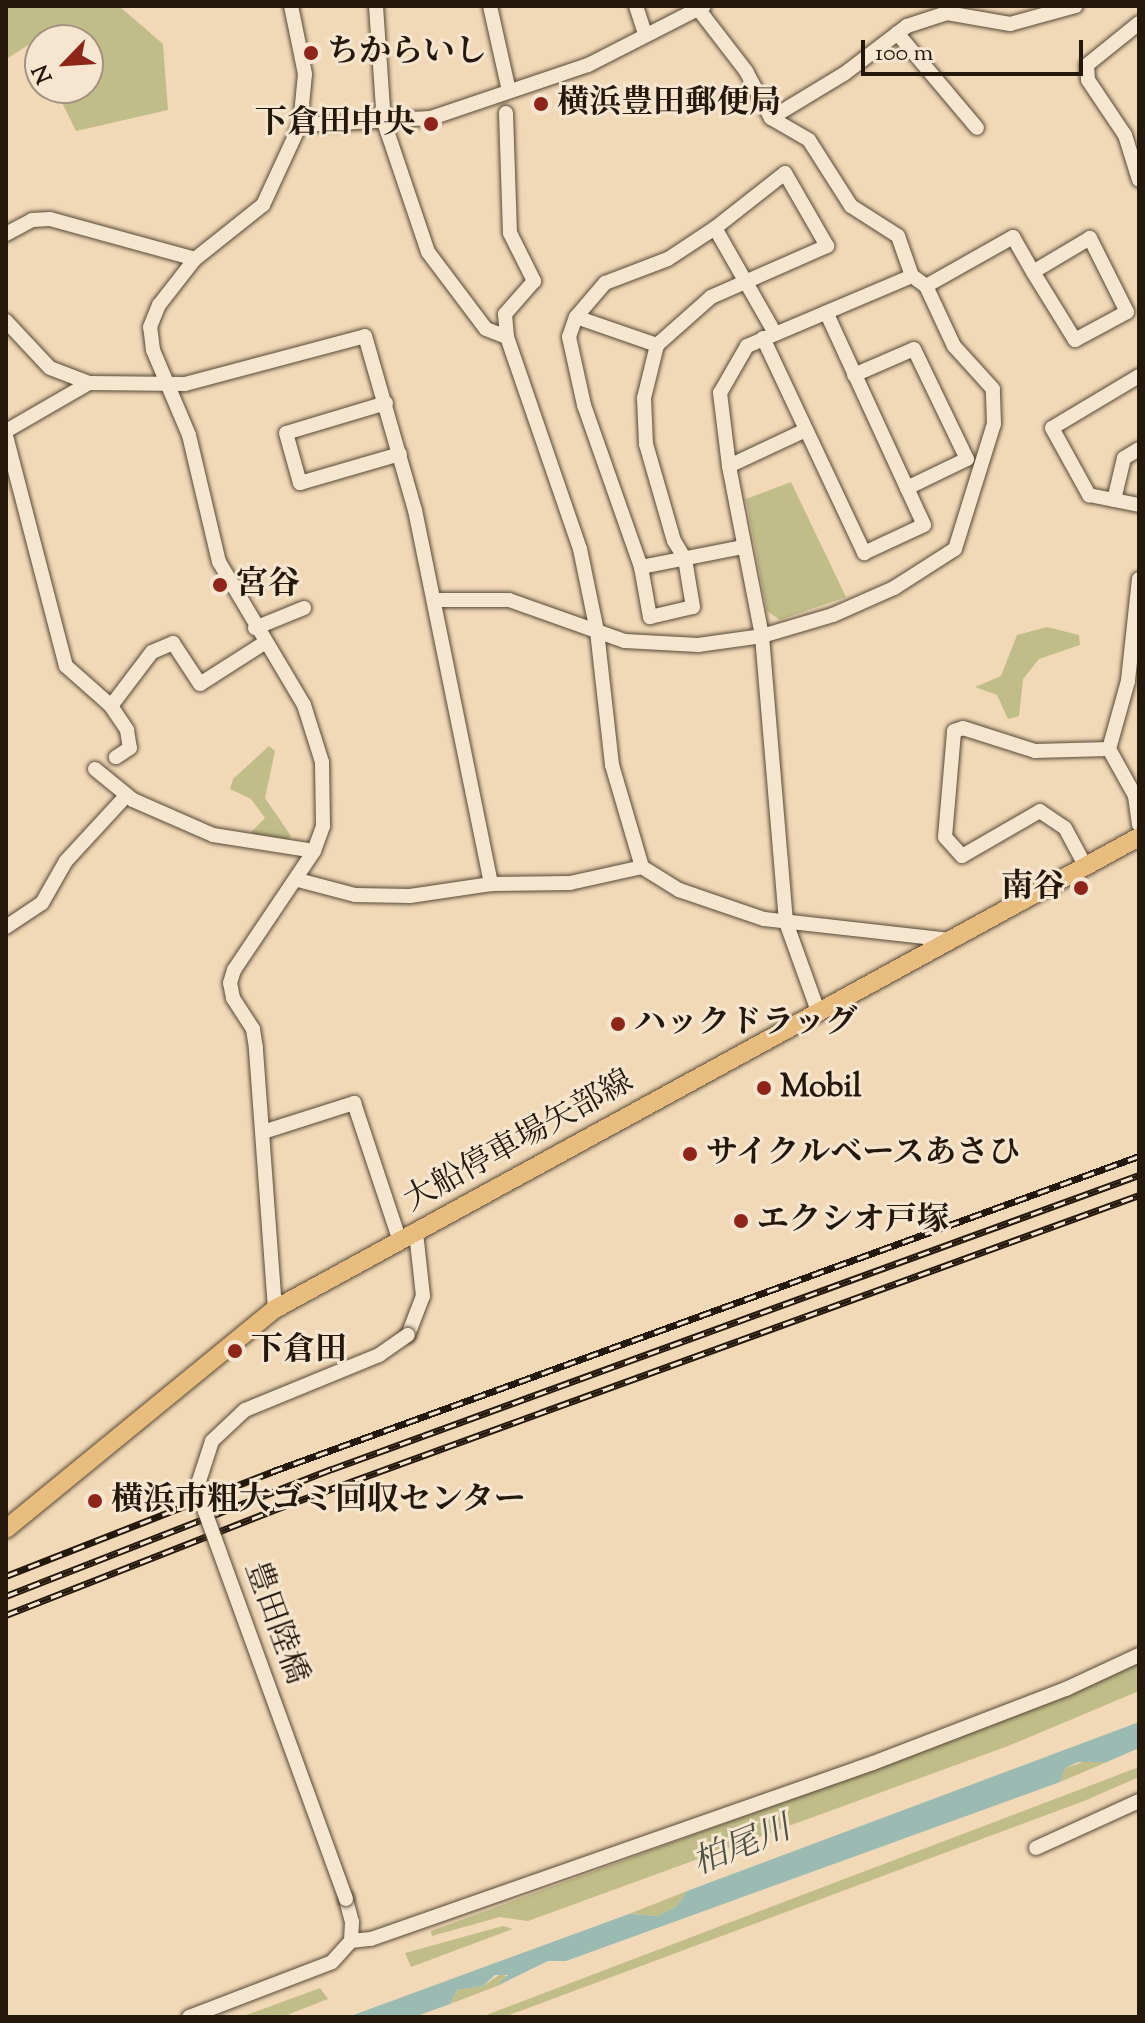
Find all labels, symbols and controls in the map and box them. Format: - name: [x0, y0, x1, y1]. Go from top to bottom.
- north arrow: [24, 24, 104, 104]
- scale bar: [865, 24, 1087, 74]
- place label: ちからいし: [327, 34, 487, 72]
- text: 100 m: [875, 37, 933, 71]
- marker: ちからいし: [302, 44, 320, 62]
- text: N: [26, 59, 62, 88]
- place label: 横浜豊田郵便局: [557, 85, 781, 123]
- marker: 横浜豊田郵便局: [532, 95, 550, 113]
- place label: 下倉田中央: [255, 105, 415, 143]
- marker: 下倉田中央: [422, 115, 440, 133]
- place label: 宮谷: [236, 566, 300, 604]
- marker: 宮谷: [211, 576, 229, 594]
- place label: 南谷: [1001, 869, 1065, 907]
- marker: 南谷: [1072, 879, 1090, 897]
- place label: ハックドラッグ: [634, 1005, 858, 1043]
- marker: ハックドラッグ: [609, 1015, 627, 1033]
- street label: 大船停車場矢部線: [398, 1063, 640, 1221]
- place label: Mobil: [780, 1069, 862, 1107]
- marker: Mobil: [755, 1079, 773, 1097]
- place label: サイクルベースあさひ: [706, 1135, 1026, 1173]
- marker: サイクルベースあさひ: [681, 1145, 699, 1163]
- place label: エクシオ戸塚: [757, 1202, 949, 1240]
- marker: エクシオ戸塚: [732, 1212, 750, 1230]
- place label: 下倉田: [251, 1332, 347, 1370]
- marker: 下倉田: [226, 1342, 244, 1360]
- place label: 横浜市粗大ゴミ回収センター: [111, 1482, 527, 1520]
- marker: 横浜市粗大ゴミ回収センター: [86, 1492, 104, 1510]
- street label: 豊田陸橋: [235, 1556, 315, 1690]
- water label: 柏尾川: [687, 1809, 797, 1885]

